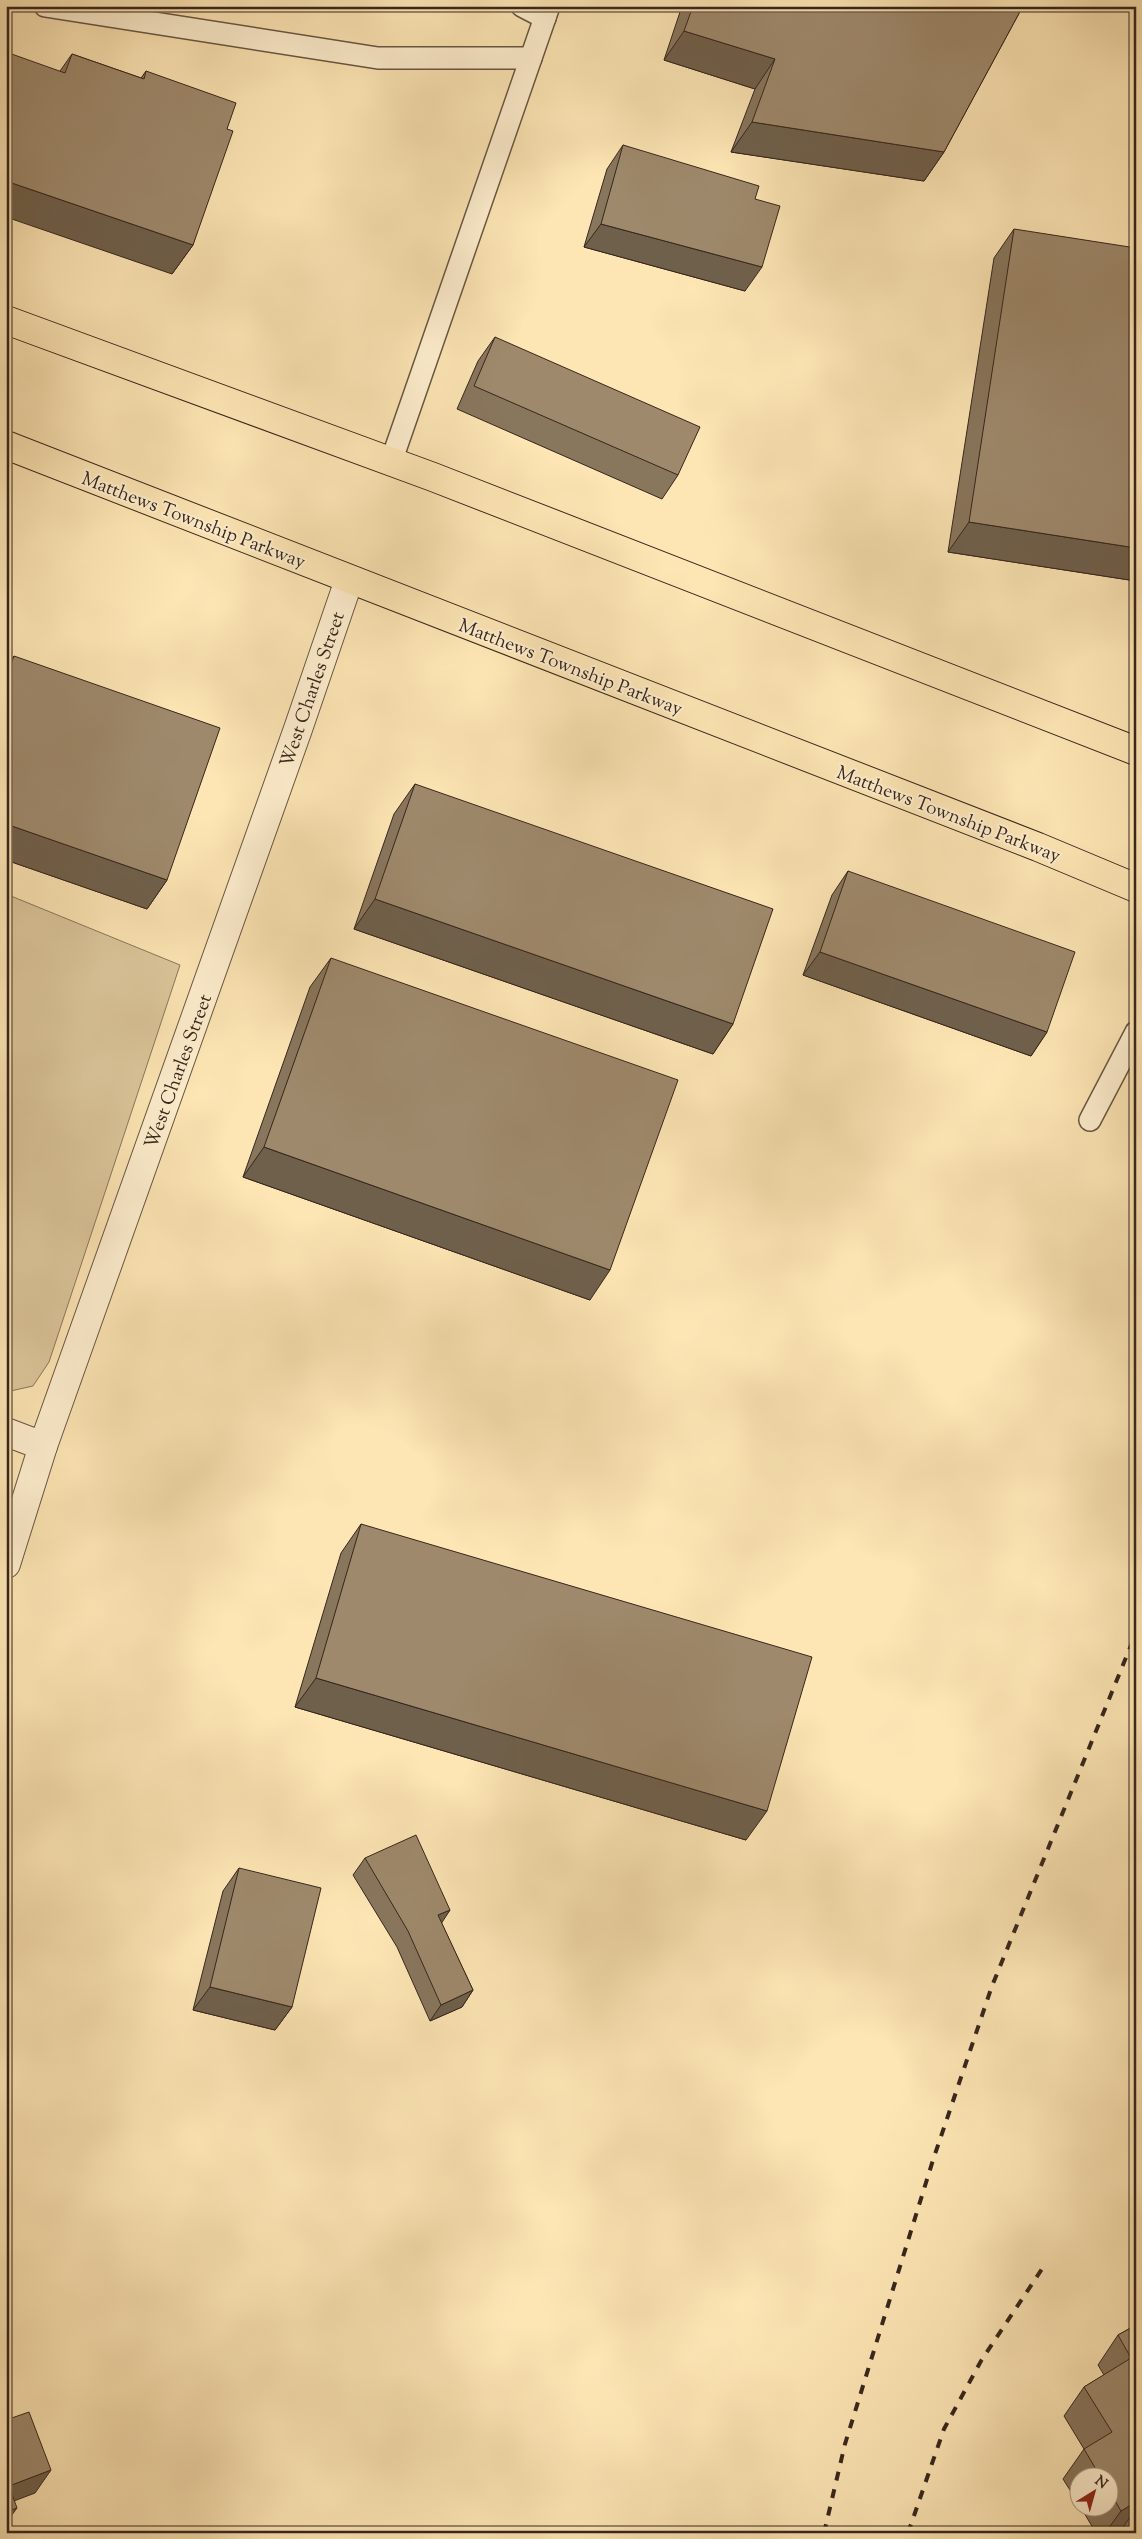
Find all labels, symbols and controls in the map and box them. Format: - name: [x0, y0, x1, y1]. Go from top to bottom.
- street label: Matthews Township Parkway: [77, 466, 309, 577]
- street label: West Charles Street: [274, 608, 353, 771]
- street label: Matthews Township Parkway: [454, 613, 686, 724]
- street label: Matthews Township Parkway: [832, 760, 1064, 871]
- street label: West Charles Street: [139, 990, 220, 1153]
- north arrow: [1070, 2466, 1120, 2516]
- text: N: [1090, 2472, 1111, 2495]

